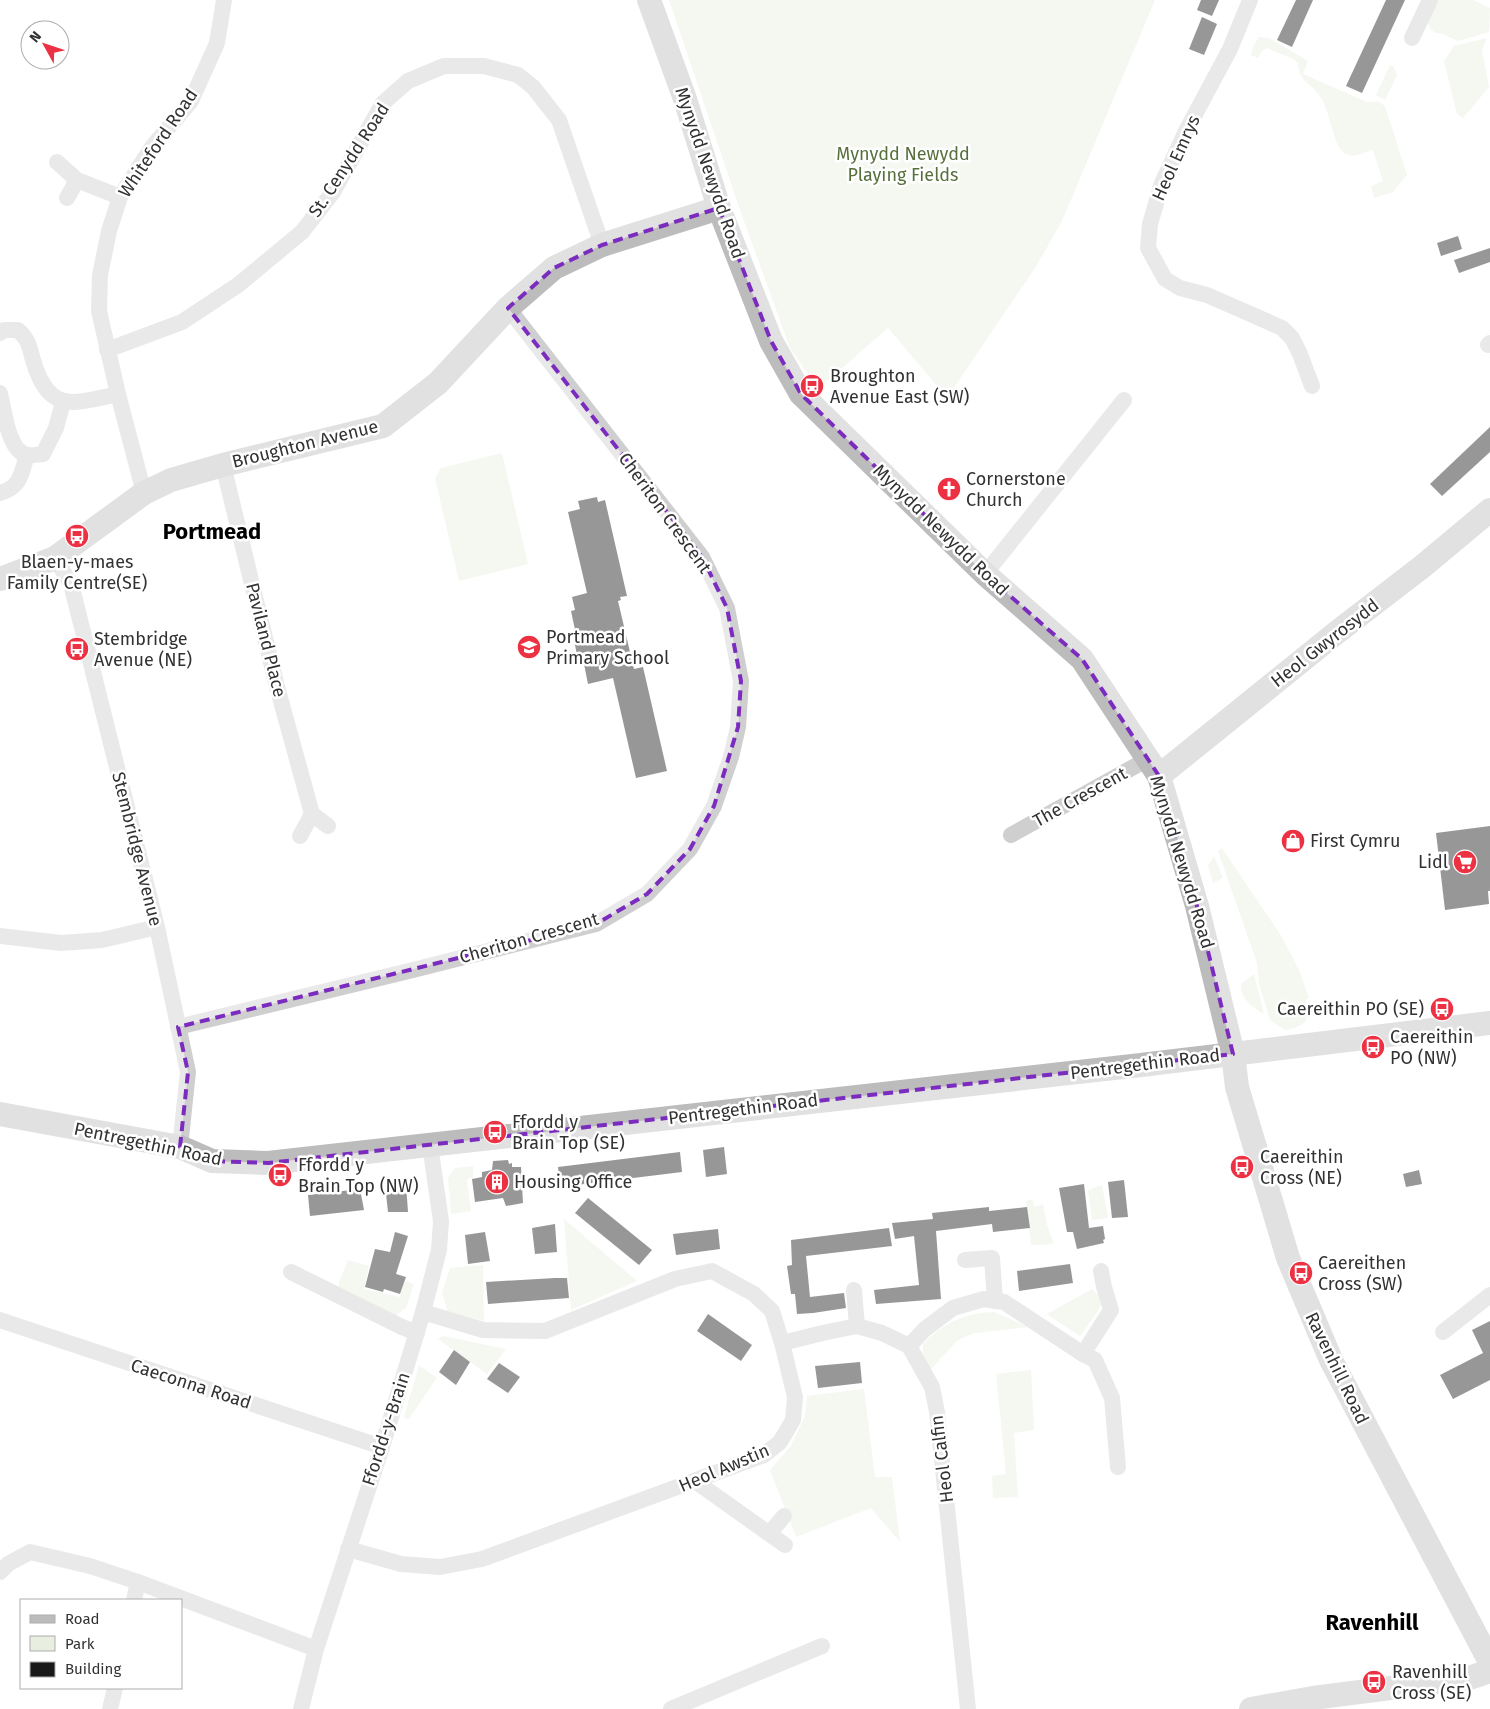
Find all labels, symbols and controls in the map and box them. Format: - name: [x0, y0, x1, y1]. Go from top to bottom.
- north arrow: [20, 20, 70, 70]
- text: N: [26, 28, 45, 46]
- street label: Whiteford Road: [114, 84, 202, 202]
- street label: Mynydd Newydd Road: [670, 84, 750, 262]
- street label: St. Cenydd Road: [304, 99, 394, 221]
- street label: Heol Emrys: [1147, 112, 1205, 204]
- park label: Mynydd Newydd Playing Fields: [836, 143, 970, 186]
- place label: Broughton Avenue East (SW): [830, 365, 970, 408]
- bus stop icon: Broughton Avenue East (SW): [799, 373, 825, 399]
- street label: Broughton Avenue: [230, 415, 380, 473]
- street label: Cheriton Crescent: [614, 448, 716, 578]
- street label: Mynydd Newydd Road: [869, 460, 1013, 600]
- place label: Cornerstone Church: [966, 468, 1066, 511]
- church icon: Cornerstone Church: [936, 476, 962, 502]
- district label: Portmead: [163, 518, 261, 545]
- bus stop icon: Blaen-y-maes Family Centre(SE): [64, 523, 90, 549]
- place label: Blaen-y-maes Family Centre(SE): [7, 551, 148, 594]
- street label: Paviland Place: [241, 580, 291, 700]
- street label: Heol Gwyrosydd: [1267, 594, 1383, 692]
- place label: Portmead Primary School: [546, 626, 669, 669]
- place label: Stembridge Avenue (NE): [94, 628, 192, 671]
- school or university icon: Portmead Primary School: [516, 634, 542, 660]
- bus stop icon: Stembridge Avenue (NE): [64, 636, 90, 662]
- street label: The Crescent: [1029, 762, 1131, 832]
- street label: Stembridge Avenue: [107, 770, 167, 928]
- street label: Mynydd Newydd Road: [1145, 773, 1219, 951]
- shop icon: First Cymru: [1280, 828, 1306, 854]
- place label: First Cymru: [1310, 830, 1401, 852]
- supermarket icon: Lidl: [1452, 849, 1478, 875]
- place label: Lidl: [1418, 851, 1448, 873]
- street label: Cheriton Crescent: [457, 907, 602, 968]
- bus stop icon: Caereithin PO (SE): [1429, 996, 1455, 1022]
- place label: Caereithin PO (SE): [1277, 998, 1424, 1020]
- place label: Caereithin PO (NW): [1390, 1026, 1473, 1069]
- bus stop icon: Caereithin PO (NW): [1360, 1034, 1386, 1060]
- street label: Pentregethin Road: [1069, 1044, 1221, 1084]
- street label: Pentregethin Road: [667, 1089, 819, 1129]
- place label: Ffordd y Brain Top (SE): [512, 1111, 625, 1154]
- street label: Pentregethin Road: [72, 1118, 224, 1170]
- bus stop icon: Ffordd y Brain Top (SE): [482, 1119, 508, 1145]
- place label: Caereithin Cross (NE): [1260, 1146, 1343, 1189]
- place label: Ffordd y Brain Top (NW): [298, 1154, 419, 1197]
- bus stop icon: Caereithin Cross (NE): [1229, 1154, 1255, 1180]
- bus stop icon: Ffordd y Brain Top (NW): [267, 1162, 293, 1188]
- building icon: Housing Office: [484, 1169, 510, 1195]
- place label: Housing Office: [514, 1171, 632, 1193]
- place label: Caereithen Cross (SW): [1318, 1252, 1406, 1295]
- bus stop icon: Caereithen Cross (SW): [1288, 1260, 1314, 1286]
- street label: Ravenhill Road: [1300, 1308, 1374, 1428]
- street label: Caeconna Road: [128, 1354, 254, 1414]
- street label: Ffordd-y-Brain: [357, 1369, 415, 1489]
- street label: Heol Calfin: [926, 1414, 958, 1504]
- street label: Heol Awstin: [675, 1439, 773, 1497]
- legend: [20, 1599, 182, 1689]
- district label: Ravenhill: [1326, 1609, 1419, 1636]
- text: Road: [65, 1610, 100, 1628]
- text: Park: [65, 1635, 95, 1653]
- text: Building: [65, 1660, 121, 1678]
- place label: Ravenhill Cross (SE): [1392, 1661, 1471, 1704]
- bus stop icon: Ravenhill Cross (SE): [1361, 1669, 1387, 1695]

